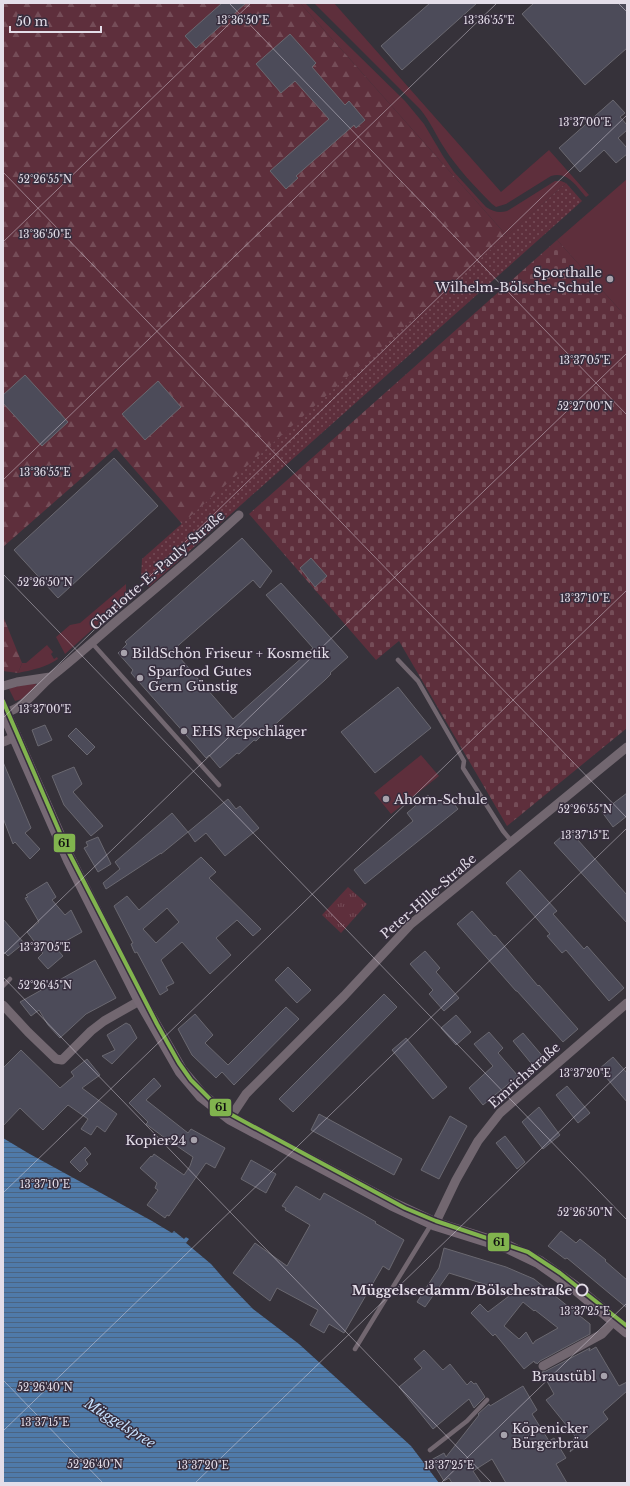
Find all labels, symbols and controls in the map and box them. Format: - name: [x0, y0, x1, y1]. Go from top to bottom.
- scale bar: [10, 8, 101, 34]
- text: 50 m: [16, 14, 48, 29]
- text: 13°36'50"E: [217, 14, 269, 27]
- text: 13°36'55"E: [464, 14, 514, 27]
- text: 13°37'00"E: [559, 116, 611, 129]
- text: 52°26'55"N: [18, 173, 72, 186]
- text: 13°36'50"E: [19, 228, 71, 241]
- place label: Sporthalle Wilhelm-Bölsche-Schule: [434, 264, 602, 296]
- marker: Sporthalle Wilhelm-Bölsche-Schule: [605, 274, 615, 284]
- text: 13°37'05"E: [559, 354, 611, 367]
- text: 52°27'00"N: [557, 400, 613, 413]
- text: 13°36'55"E: [20, 466, 70, 479]
- street label: Charlotte-E.-Pauly-Straße: [86, 507, 228, 634]
- text: 52°26'50"N: [17, 576, 73, 589]
- text: 13°37'10"E: [560, 592, 610, 605]
- place label: BildSchön Friseur + Kosmetik: [132, 645, 330, 662]
- marker: BildSchön Friseur + Kosmetik: [119, 648, 129, 658]
- place label: Sparfood Gutes Gern Günstig: [148, 663, 252, 695]
- marker: Sparfood Gutes Gern Günstig: [135, 673, 145, 683]
- text: 13°37'00"E: [19, 703, 71, 716]
- place label: EHS Repschläger: [192, 723, 307, 740]
- marker: EHS Repschläger: [179, 726, 189, 736]
- place label: Ahorn-Schule: [393, 791, 487, 808]
- marker: Ahorn-Schule: [381, 794, 391, 804]
- text: 52°26'55"N: [558, 803, 612, 816]
- text: 13°37'15"E: [561, 829, 609, 842]
- line badge: 61: [53, 833, 76, 853]
- text: 61: [58, 836, 70, 850]
- street label: Peter-Hille-Straße: [377, 850, 480, 943]
- text: 13°37'05"E: [19, 941, 71, 954]
- text: 52°26'45"N: [18, 979, 72, 992]
- street label: Emrichstraße: [485, 1039, 564, 1112]
- text: 13°37'20"E: [559, 1067, 611, 1080]
- line badge: 61: [209, 1098, 232, 1117]
- text: 61: [215, 1100, 227, 1114]
- place label: Kopier24: [125, 1132, 186, 1149]
- marker: Kopier24: [189, 1135, 199, 1145]
- text: 13°37'10"E: [20, 1178, 70, 1191]
- text: 52°26'50"N: [557, 1206, 613, 1219]
- line badge: 61: [487, 1232, 510, 1252]
- text: 61: [493, 1235, 505, 1249]
- place label: Müggelseedamm/Bölschestraße: [352, 1282, 572, 1299]
- marker: Müggelseedamm/Bölschestraße: [575, 1283, 589, 1297]
- text: 13°37'25"E: [560, 1305, 610, 1318]
- place label: Braustübl: [532, 1368, 596, 1385]
- marker: Braustübl: [599, 1371, 609, 1381]
- text: 52°26'40"N: [17, 1381, 73, 1394]
- water label: Müggelspree: [80, 1394, 159, 1452]
- text: 13°37'15"E: [21, 1416, 69, 1429]
- place label: Köpenicker Bürgerbräu: [512, 1420, 589, 1452]
- marker: Köpenicker Bürgerbräu: [499, 1430, 509, 1440]
- text: 52°26'40"N: [67, 1458, 123, 1471]
- text: 13°37'20"E: [177, 1459, 229, 1472]
- text: 13°37'25"E: [424, 1459, 474, 1472]

